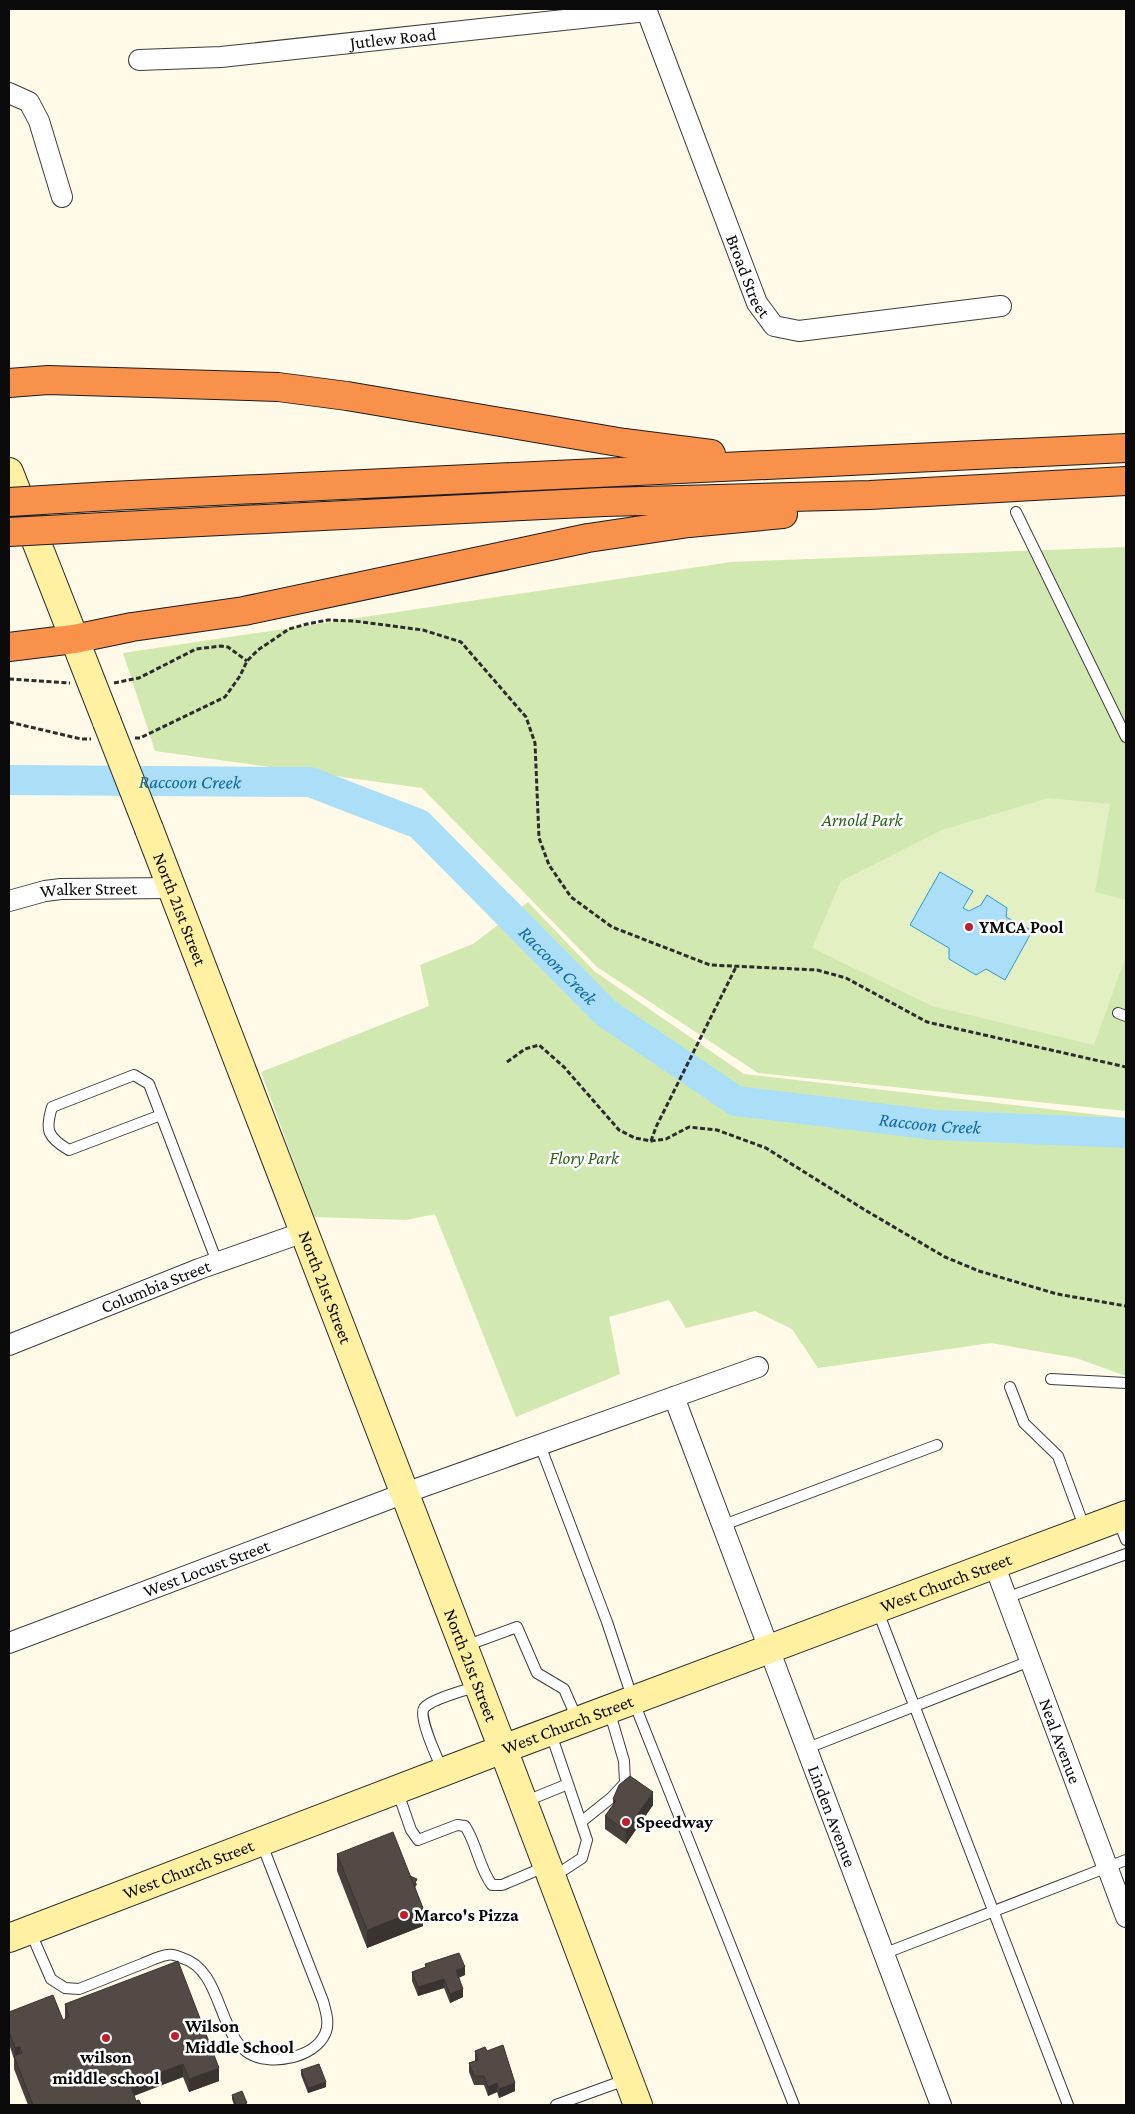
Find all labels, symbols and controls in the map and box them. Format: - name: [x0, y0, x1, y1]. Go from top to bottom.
- street label: Jutlew Road: [347, 24, 438, 53]
- street label: Broad Street: [722, 232, 775, 323]
- water label: Raccoon Creek: [139, 770, 242, 792]
- park label: Arnold Park: [821, 810, 903, 830]
- street label: North 21st Street: [149, 850, 211, 969]
- street label: Walker Street: [39, 878, 138, 902]
- place label: YMCA Pool: [979, 917, 1064, 937]
- water label: Raccoon Creek: [515, 921, 602, 1009]
- marker: YMCA Pool: [963, 921, 975, 933]
- water label: Raccoon Creek: [878, 1108, 982, 1137]
- park label: Flory Park: [549, 1148, 620, 1168]
- street label: North 21st Street: [295, 1228, 356, 1347]
- street label: Columbia Street: [98, 1255, 214, 1317]
- street label: West Locust Street: [140, 1535, 273, 1601]
- street label: West Church Street: [877, 1549, 1015, 1616]
- street label: North 21st Street: [440, 1606, 502, 1725]
- street label: West Church Street: [499, 1691, 637, 1758]
- street label: Neal Avenue: [1035, 1696, 1085, 1786]
- street label: Linden Avenue: [804, 1763, 860, 1870]
- place label: Speedway: [636, 1812, 713, 1832]
- marker: Speedway: [620, 1816, 632, 1828]
- street label: West Church Street: [120, 1835, 258, 1904]
- place label: Marco's Pizza: [414, 1905, 519, 1925]
- marker: Marco's Pizza: [398, 1909, 410, 1921]
- place label: Wilson Middle School: [184, 2016, 294, 2057]
- marker: Wilson Middle School: [169, 2030, 181, 2042]
- marker: wilson middle school: [100, 2032, 112, 2044]
- place label: wilson middle school: [53, 2047, 159, 2088]

